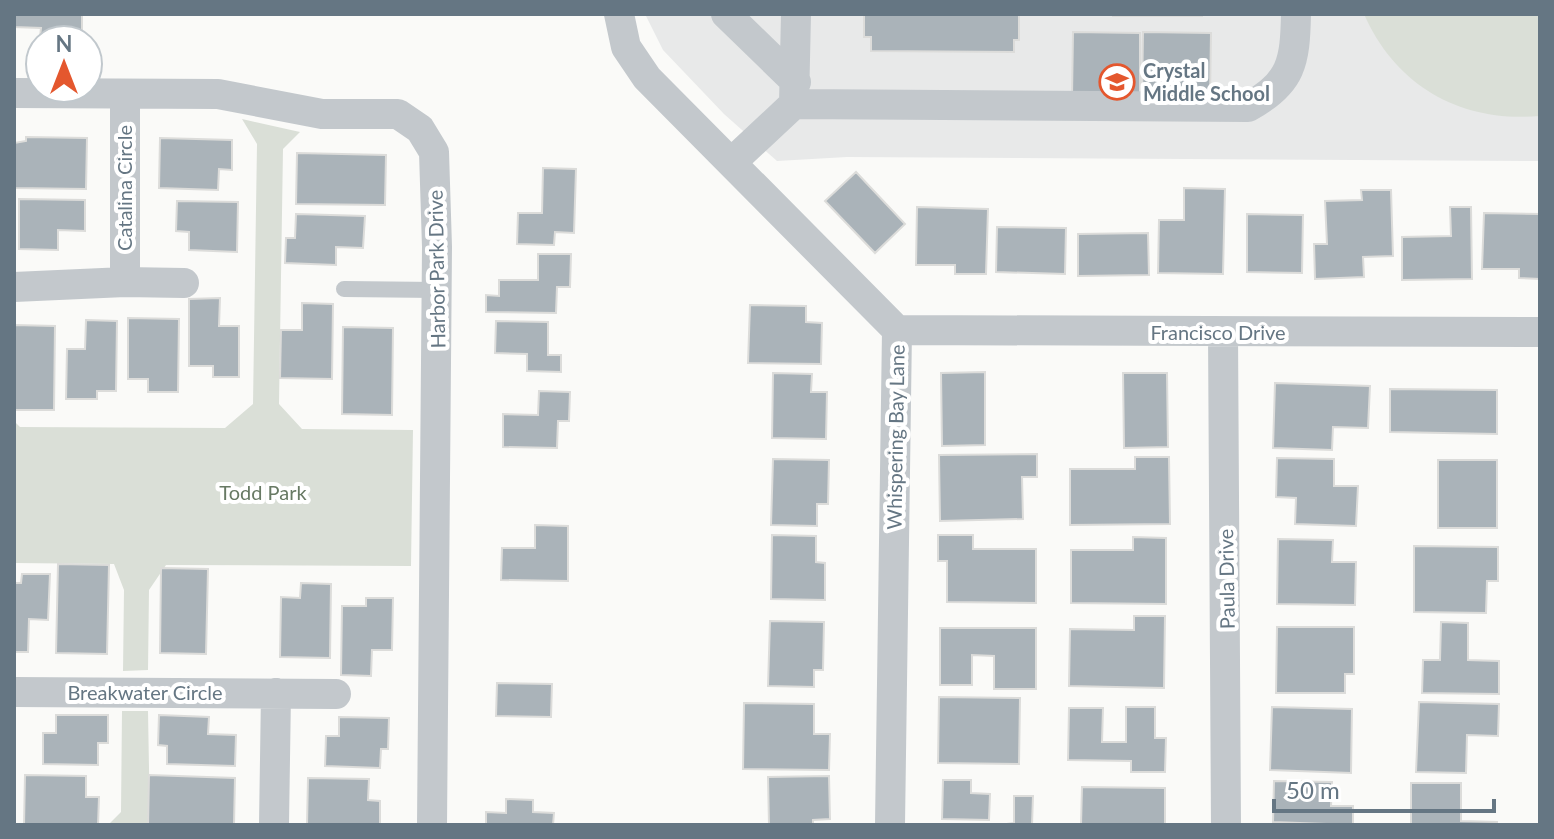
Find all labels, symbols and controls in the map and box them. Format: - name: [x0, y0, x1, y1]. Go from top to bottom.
- north arrow: [24, 24, 104, 104]
- text: N: [56, 30, 72, 57]
- place label: Crystal Middle School: [1143, 58, 1270, 105]
- school or university icon: Crystal Middle School: [1098, 63, 1136, 101]
- street label: Catalina Circle: [112, 125, 136, 251]
- street label: Harbor Park Drive: [423, 190, 449, 348]
- street label: Francisco Drive: [1150, 320, 1286, 344]
- street label: Whispering Bay Lane: [881, 344, 909, 530]
- park label: Todd Park: [219, 480, 307, 504]
- street label: Paula Drive: [1213, 529, 1239, 629]
- street label: Breakwater Circle: [67, 680, 223, 704]
- scale bar: [1274, 763, 1494, 813]
- text: 50 m: [1286, 775, 1340, 804]

